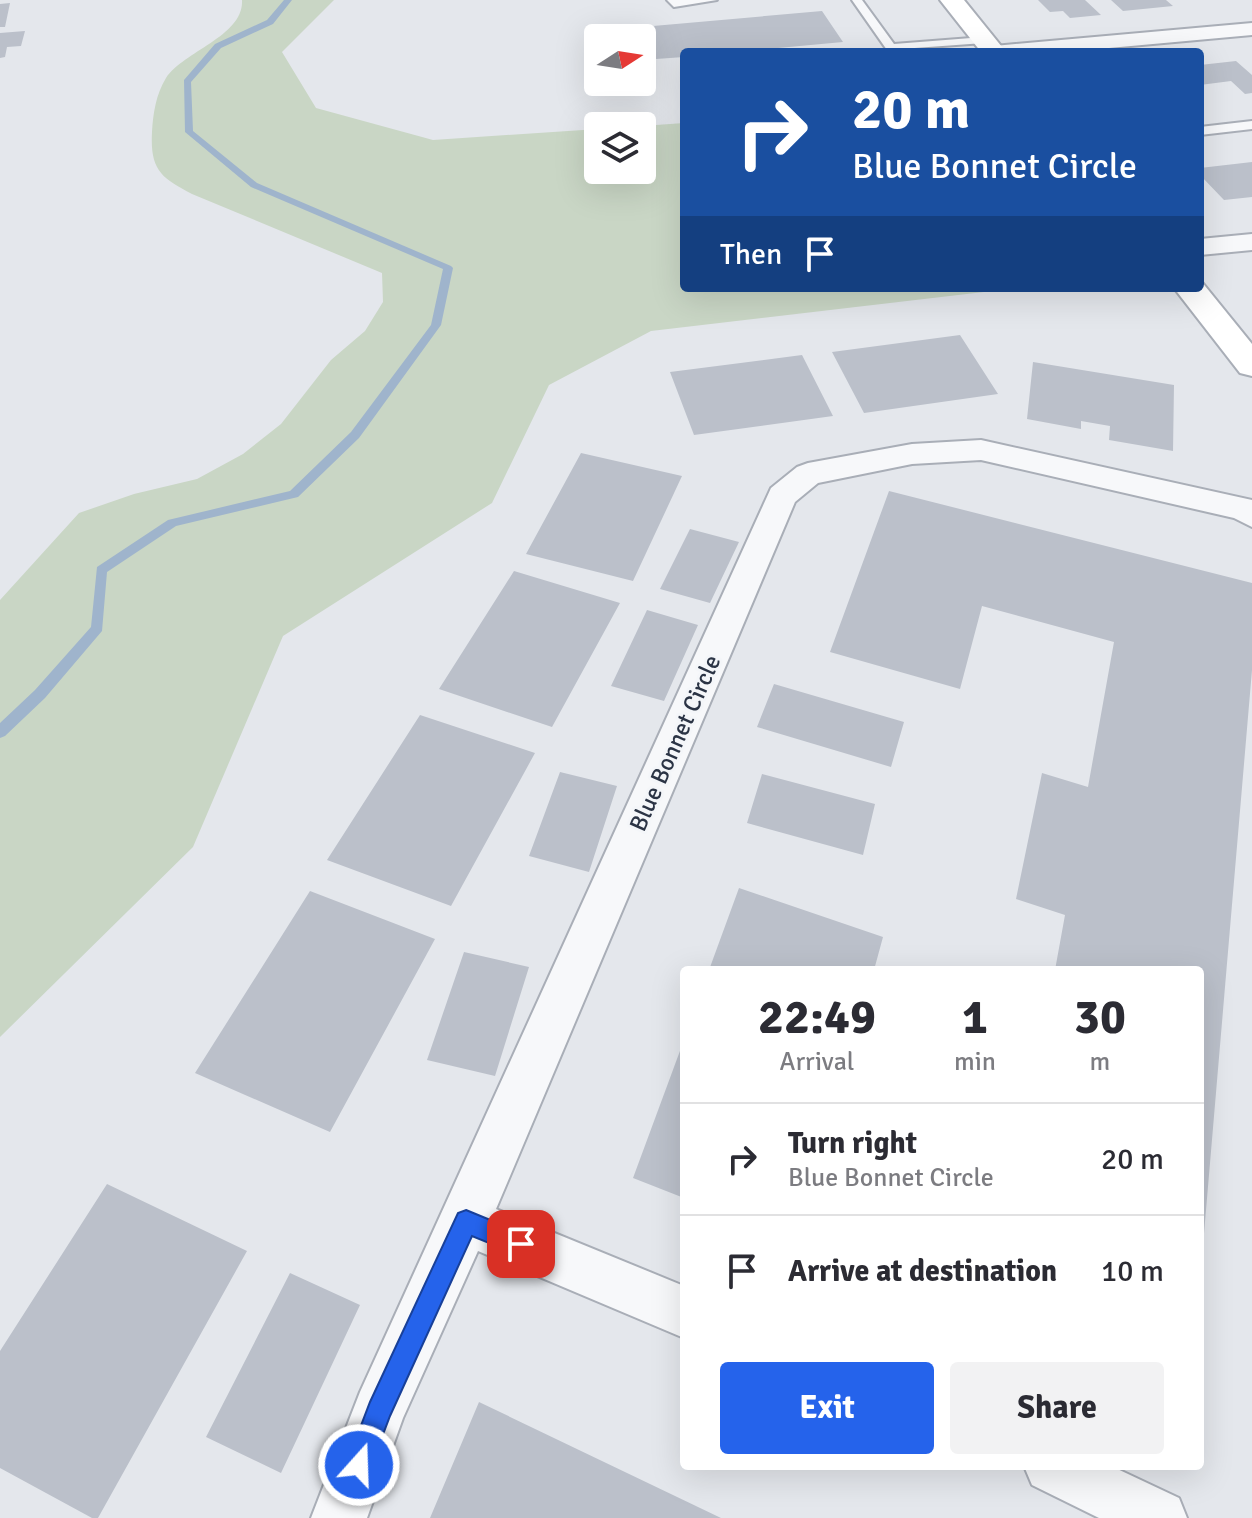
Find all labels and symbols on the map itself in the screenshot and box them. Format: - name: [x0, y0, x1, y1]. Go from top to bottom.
- north arrow: [584, 24, 656, 96]
- street label: Blue Bonnet Circle: [623, 650, 727, 836]
- pin: [487, 1210, 555, 1278]
- position arrow: [317, 1423, 401, 1507]

